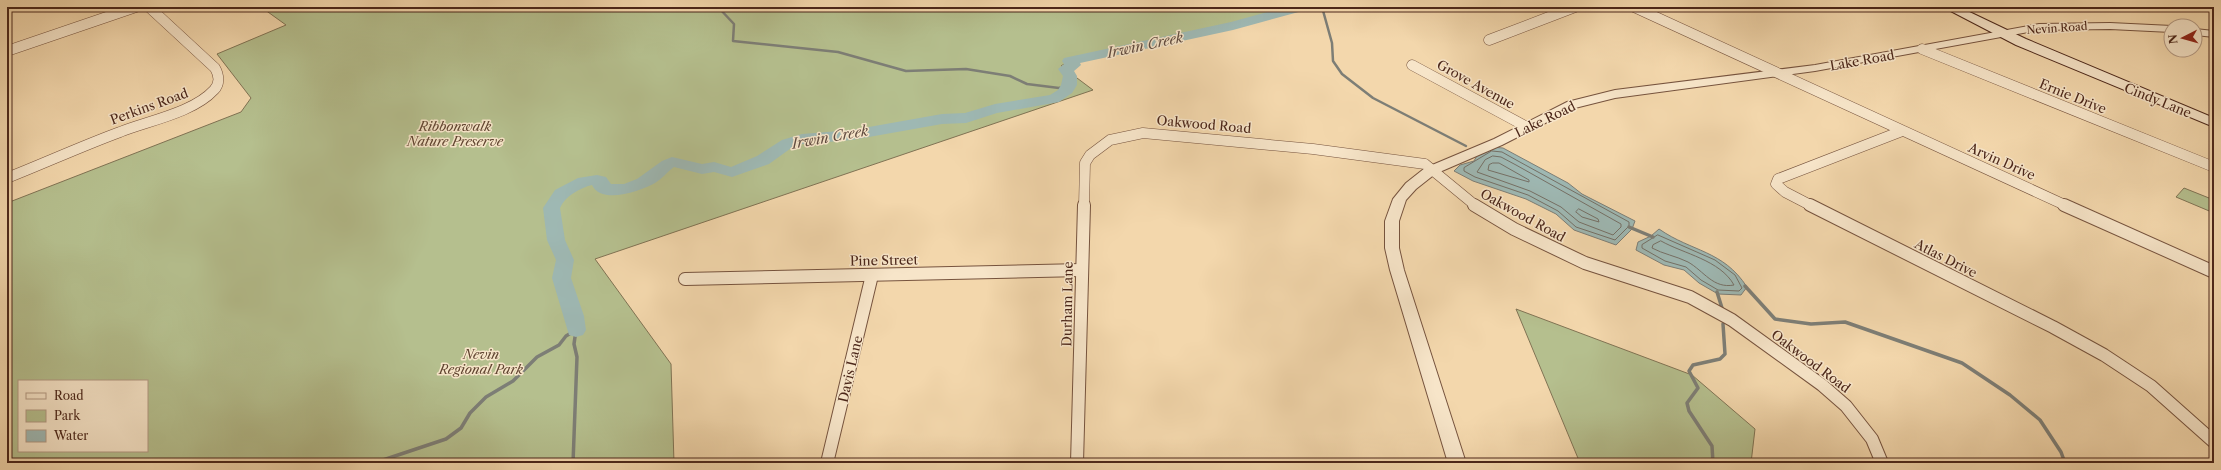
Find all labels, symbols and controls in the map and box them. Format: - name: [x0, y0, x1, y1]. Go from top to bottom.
- north arrow: [2163, 18, 2203, 58]
- street label: Nevin Road: [2026, 19, 2088, 37]
- water label: Irwin Creek: [1104, 28, 1185, 62]
- text: N: [2166, 33, 2181, 45]
- street label: Lake Road: [1828, 46, 1896, 74]
- street label: Grove Avenue: [1434, 56, 1518, 112]
- street label: Ernie Drive: [2037, 75, 2109, 117]
- street label: Cindy Lane: [2122, 79, 2194, 121]
- street label: Perkins Road: [108, 84, 190, 128]
- street label: Lake Road: [1512, 97, 1578, 140]
- street label: Oakwood Road: [1156, 112, 1252, 136]
- park label: Ribbonwalk Nature Preserve: [406, 118, 504, 149]
- water label: Irwin Creek: [789, 121, 870, 153]
- street label: Arvin Drive: [1965, 139, 2038, 183]
- street label: Oakwood Road: [1478, 185, 1568, 245]
- street label: Atlas Drive: [1911, 235, 1980, 280]
- street label: Pine Street: [850, 251, 919, 269]
- street label: Durham Lane: [1058, 261, 1076, 347]
- street label: Oakwood Road: [1768, 326, 1854, 396]
- street label: Davis Lane: [835, 334, 865, 404]
- park label: Nevin Regional Park: [438, 346, 523, 377]
- legend: [18, 380, 148, 452]
- text: Road: [54, 388, 84, 403]
- text: Park: [54, 408, 81, 423]
- text: Water: [53, 428, 88, 443]

